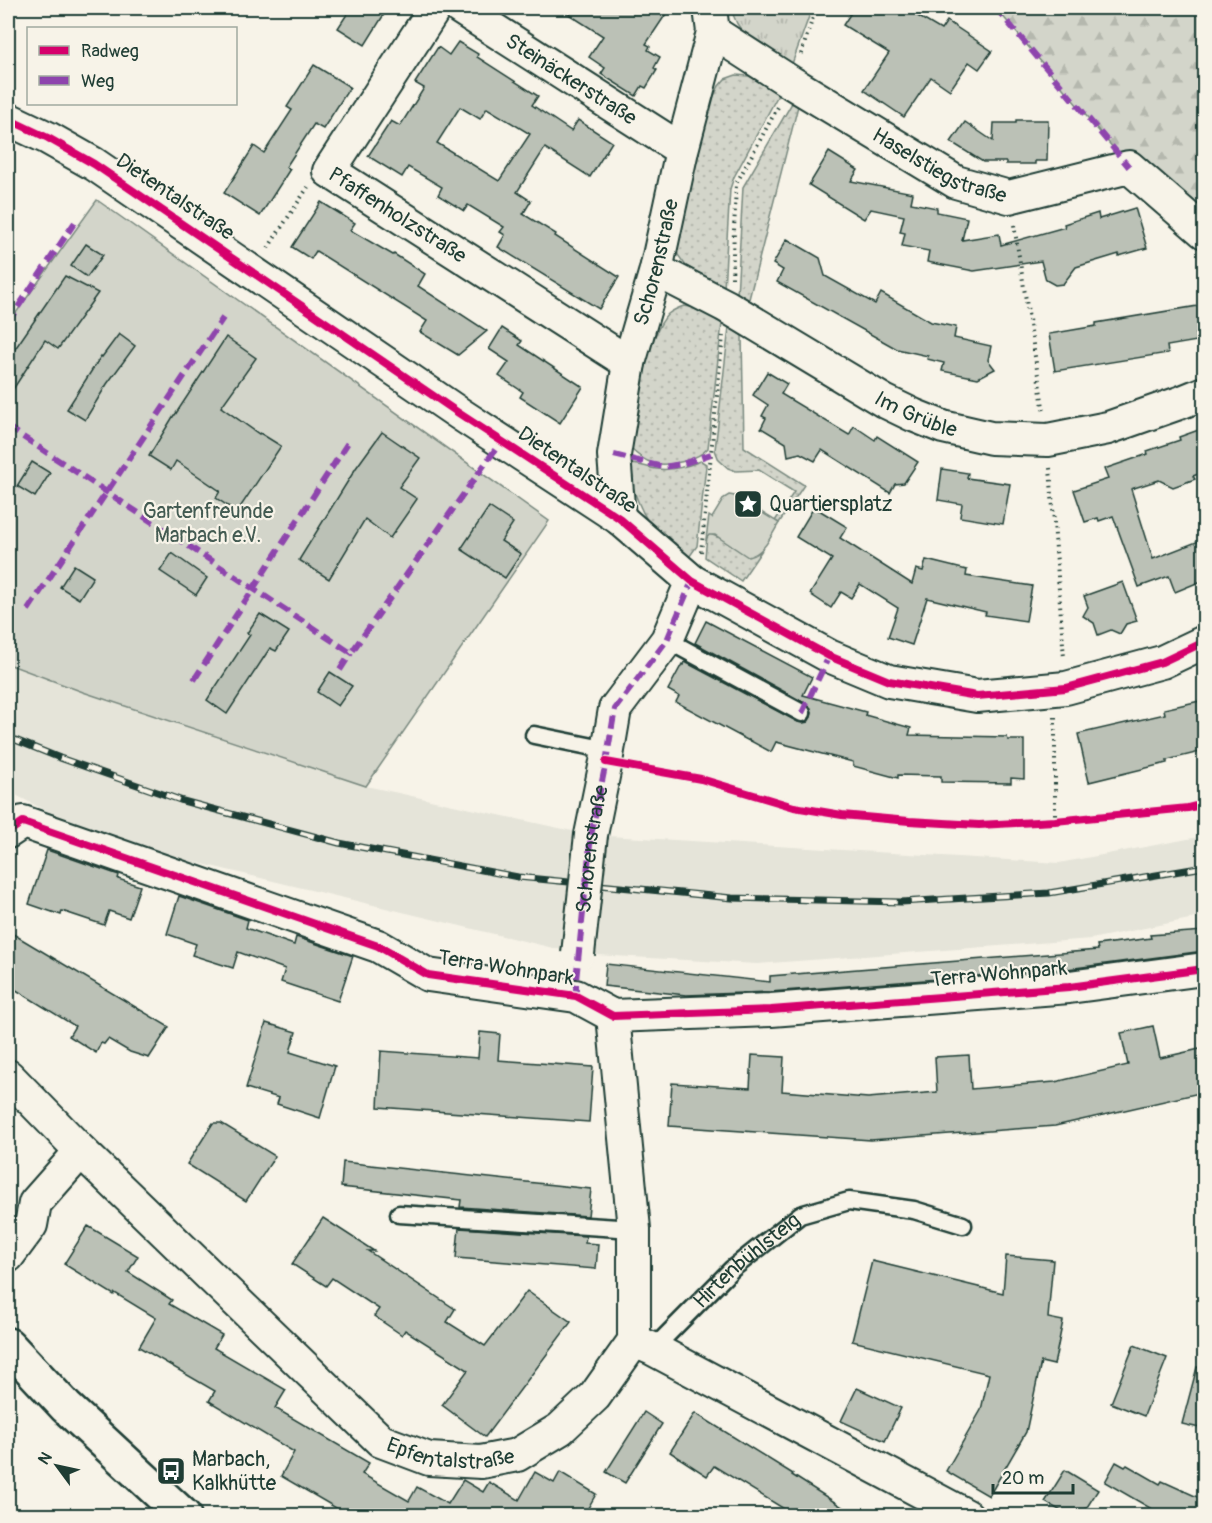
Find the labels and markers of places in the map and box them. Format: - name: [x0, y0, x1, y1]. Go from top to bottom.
- place icon: Quartiersplatz: [732, 488, 764, 520]
- place label: Quartiersplatz: [769, 491, 893, 518]
- place label: Marbach, Kalkhütte: [192, 1446, 277, 1497]
- bus stop icon: Marbach, Kalkhütte: [155, 1455, 187, 1487]

